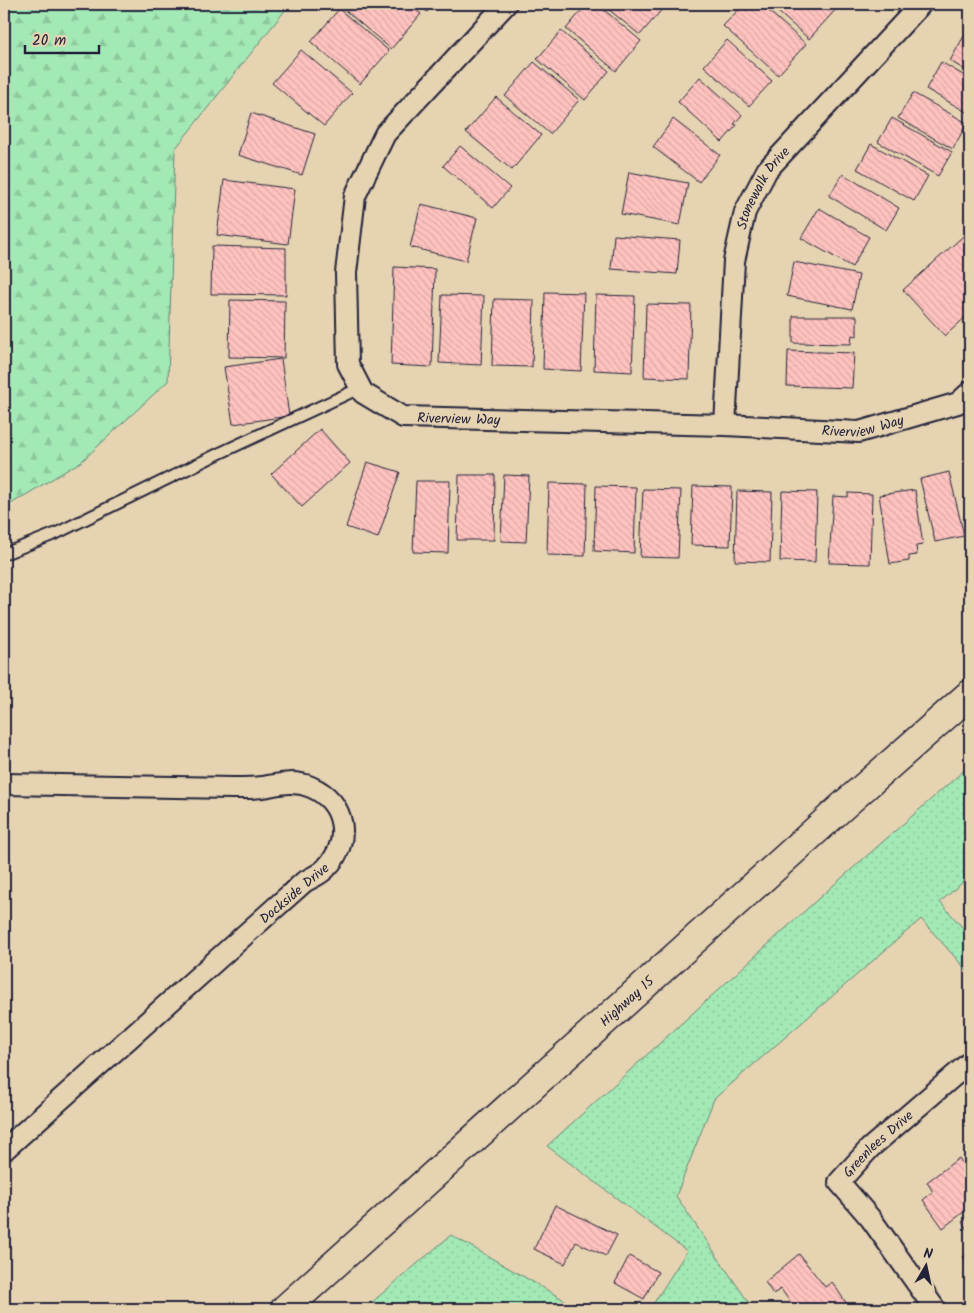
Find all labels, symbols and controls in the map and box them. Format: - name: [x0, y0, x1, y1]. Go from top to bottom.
- scale bar: [25, 22, 99, 54]
- text: 20 m: [32, 29, 66, 53]
- street label: Stonewalk Drive: [731, 141, 796, 232]
- street label: Riverview Way: [417, 407, 501, 431]
- street label: Riverview Way: [821, 409, 907, 444]
- street label: Dockside Drive: [255, 857, 335, 930]
- street label: Highway 15: [595, 970, 661, 1032]
- street label: Greenlees Drive: [838, 1105, 919, 1183]
- north arrow: [902, 1240, 952, 1290]
- text: N: [922, 1243, 934, 1266]

